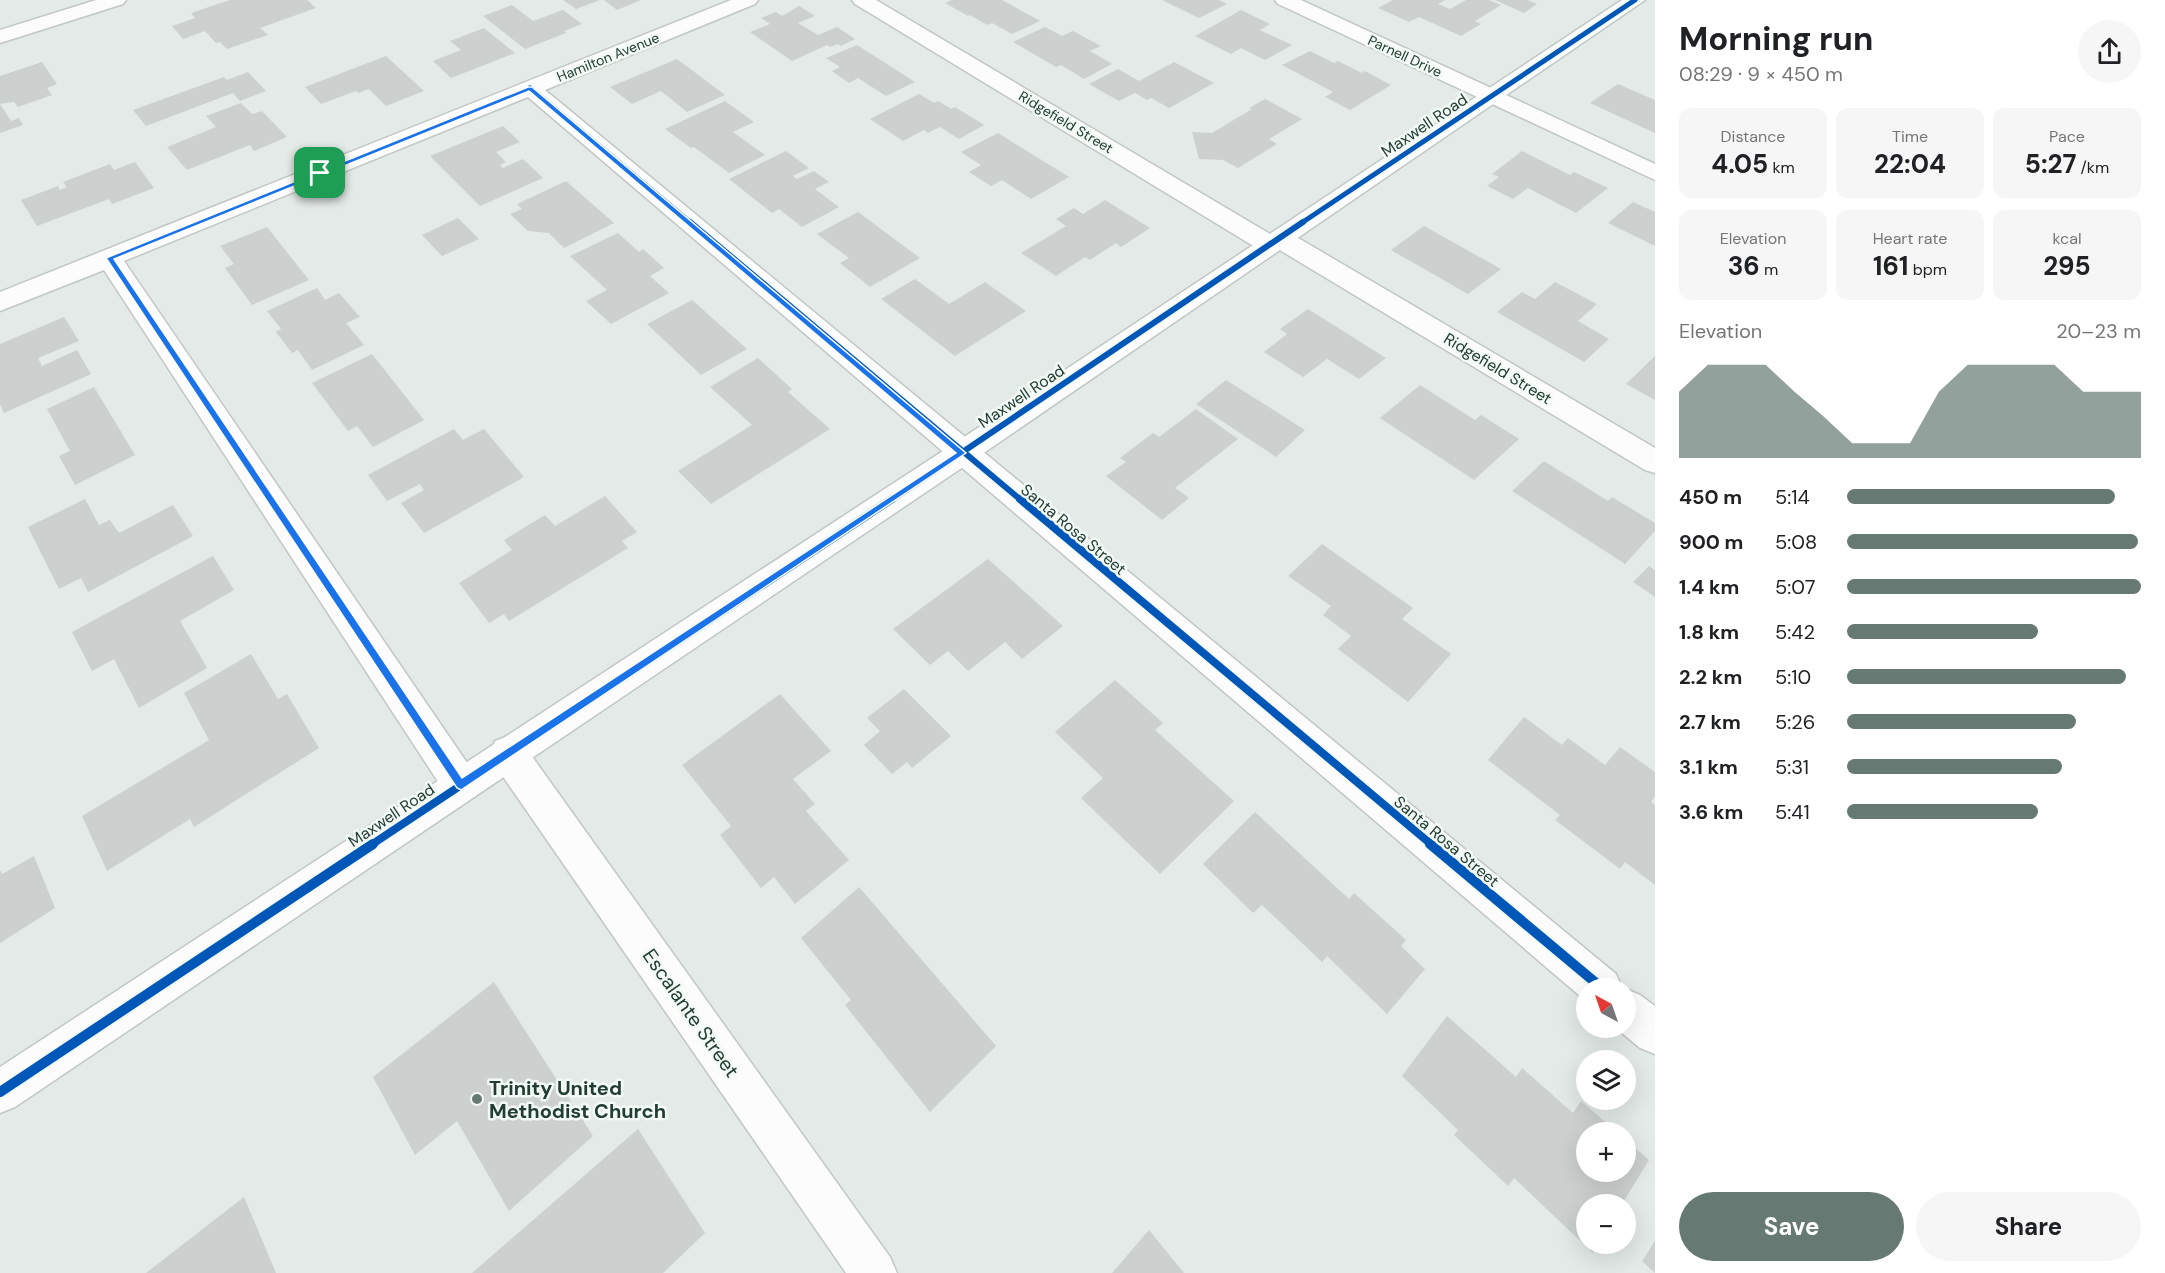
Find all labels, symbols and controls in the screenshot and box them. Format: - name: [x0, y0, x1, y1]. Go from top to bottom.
- text: Morning run: [1679, 17, 1873, 60]
- button: share: [2078, 20, 2141, 83]
- street label: Hamilton Avenue: [554, 28, 662, 86]
- street label: Parnell Drive: [1365, 31, 1445, 81]
- text: 08:29 · 9 × 450 m: [1679, 61, 1843, 87]
- street label: Ridgefield Street: [1015, 87, 1117, 157]
- street label: Maxwell Road: [1377, 89, 1471, 162]
- text: Distance: [1721, 126, 1785, 147]
- text: Time: [1892, 126, 1928, 147]
- text: Pace: [2049, 126, 2085, 147]
- pin: [294, 147, 345, 198]
- text: 4.05: [1711, 147, 1768, 181]
- text: 22:04: [1874, 147, 1946, 181]
- text: 5:27: [2025, 147, 2076, 181]
- icon: arrive: [303, 156, 336, 189]
- text: km: [1768, 157, 1795, 178]
- text: /km: [2076, 157, 2109, 178]
- text: Elevation: [1720, 228, 1786, 249]
- text: Heart rate: [1873, 228, 1947, 249]
- text: kcal: [2053, 228, 2081, 249]
- text: 36: [1728, 249, 1760, 283]
- text: 161: [1873, 249, 1908, 283]
- text: 295: [2043, 249, 2091, 283]
- text: m: [1760, 259, 1778, 280]
- text: bpm: [1908, 259, 1947, 280]
- text: Elevation: [1679, 318, 1762, 344]
- text: 20–23 m: [2056, 318, 2141, 344]
- street label: Ridgefield Street: [1440, 328, 1556, 409]
- street label: Maxwell Road: [974, 360, 1068, 433]
- street label: Santa Rosa Street: [1017, 479, 1131, 580]
- text: 450 m: [1679, 484, 1742, 510]
- text: 5:14: [1775, 484, 1810, 510]
- text: 900 m: [1679, 529, 1743, 555]
- text: 5:08: [1775, 529, 1817, 555]
- text: 1.4 km: [1679, 574, 1739, 600]
- text: 5:07: [1775, 574, 1815, 600]
- text: 1.8 km: [1679, 619, 1739, 645]
- text: 5:42: [1775, 619, 1815, 645]
- text: 2.2 km: [1679, 664, 1742, 690]
- text: 5:10: [1775, 664, 1811, 690]
- text: 2.7 km: [1679, 709, 1741, 735]
- text: 5:26: [1775, 709, 1815, 735]
- text: 3.1 km: [1679, 754, 1738, 780]
- text: 5:31: [1775, 754, 1809, 780]
- street label: Maxwell Road: [344, 779, 438, 852]
- street label: Santa Rosa Street: [1390, 791, 1504, 892]
- text: 3.6 km: [1679, 799, 1743, 825]
- text: 5:41: [1775, 799, 1810, 825]
- street label: Escalante Street: [637, 944, 745, 1083]
- north arrow: [1576, 978, 1636, 1038]
- map controls: [1576, 978, 1636, 1254]
- button: layers: [1576, 1050, 1636, 1110]
- place label: Trinity United Methodist Church: [489, 1075, 666, 1124]
- marker: Trinity United Methodist Church: [470, 1092, 484, 1106]
- button: +: [1576, 1122, 1636, 1182]
- button: Save: [1679, 1192, 1904, 1261]
- button: Share: [1916, 1192, 2141, 1261]
- button: −: [1576, 1194, 1636, 1254]

